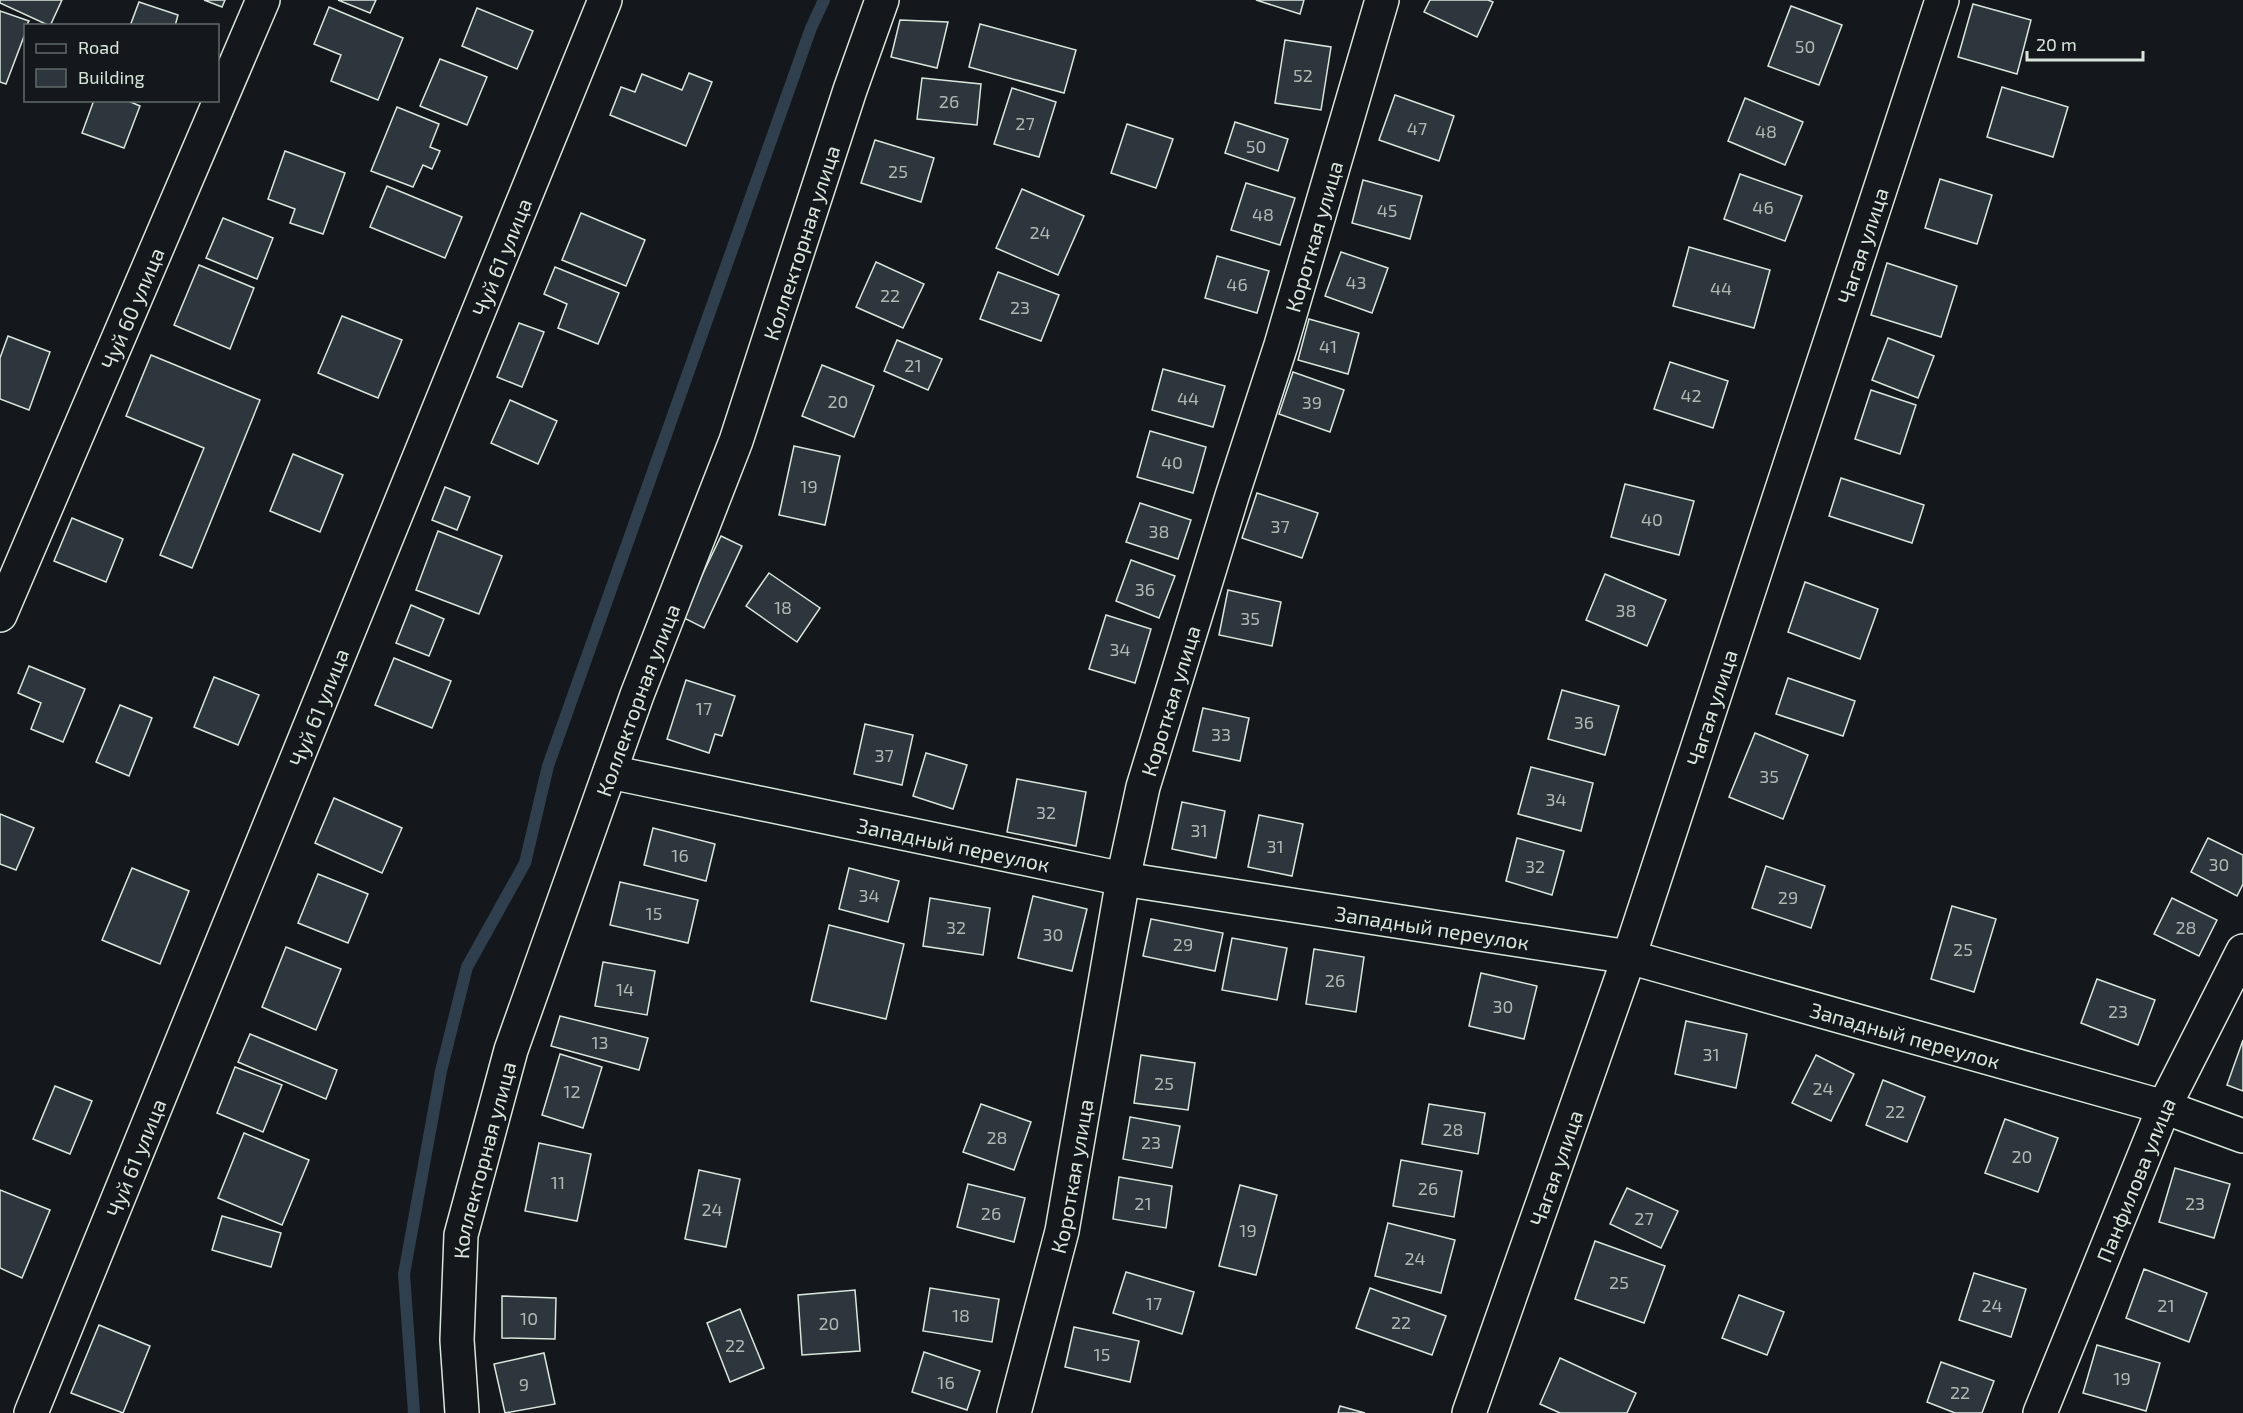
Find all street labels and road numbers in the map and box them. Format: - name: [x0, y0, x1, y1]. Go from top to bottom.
- street label: Коллекторная улица: [757, 142, 844, 343]
- street label: Короткая улица: [1279, 158, 1347, 315]
- street label: Чагая улица: [1831, 184, 1892, 307]
- street label: Чуй 61 улица: [466, 194, 536, 319]
- street label: Чуй 60 улица: [94, 244, 168, 372]
- street label: Коллекторная улица: [590, 600, 684, 799]
- street label: Короткая улица: [1135, 622, 1204, 779]
- street label: Чуй 61 улица: [283, 644, 353, 770]
- street label: Чагая улица: [1680, 646, 1741, 769]
- street label: Западный переулок: [855, 811, 1052, 876]
- street label: Западный переулок: [1334, 899, 1531, 954]
- street label: Западный переулок: [1808, 996, 2003, 1073]
- street label: Коллекторная улица: [448, 1058, 520, 1259]
- street label: Панфилова улица: [2090, 1093, 2180, 1266]
- street label: Чуй 61 улица: [100, 1095, 170, 1220]
- street label: Короткая улица: [1044, 1097, 1097, 1256]
- street label: Чагая улица: [1523, 1107, 1587, 1229]

